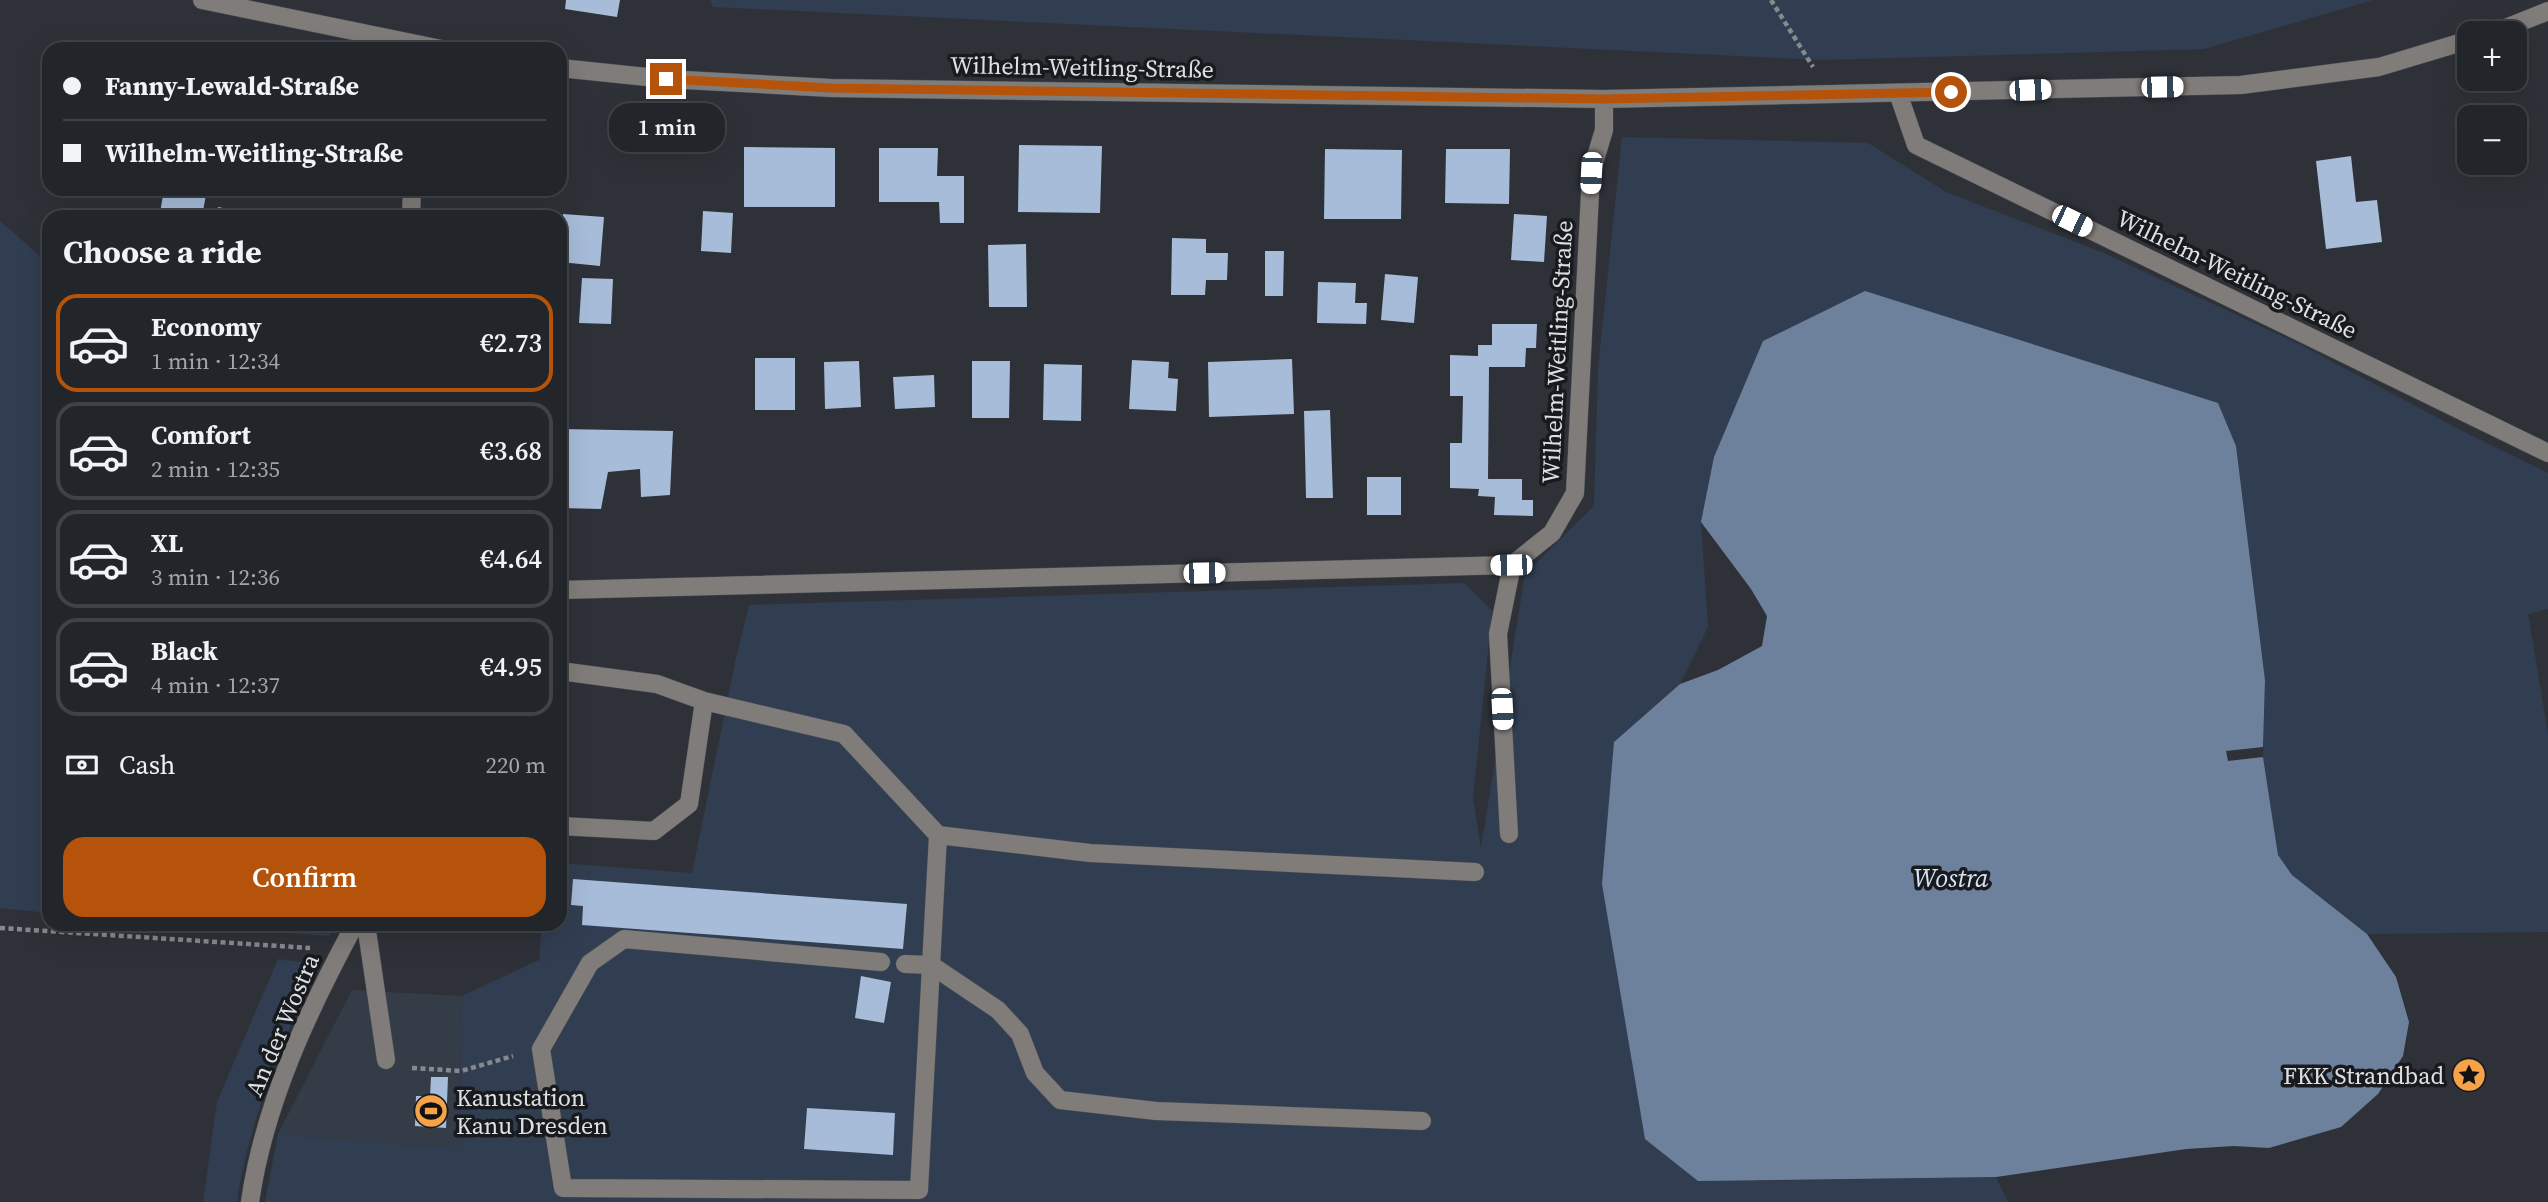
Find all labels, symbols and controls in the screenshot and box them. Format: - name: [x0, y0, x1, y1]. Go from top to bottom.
- map controls: [2457, 21, 2527, 175]
- button: +: [2457, 21, 2527, 91]
- street label: Wilhelm-Weitling-Straße: [950, 48, 1214, 86]
- route end: [650, 63, 682, 95]
- text: Fanny-Lewald-Straße: [105, 68, 359, 104]
- route start: [1935, 76, 1967, 108]
- car: [2141, 76, 2184, 98]
- car: [2009, 79, 2052, 101]
- callout: 1 min: [608, 104, 724, 152]
- button: −: [2457, 105, 2527, 175]
- text: 1 min: [637, 111, 697, 143]
- text: Wilhelm-Weitling-Straße: [105, 135, 403, 171]
- car: [1580, 151, 1603, 195]
- street label: Wilhelm-Weitling-Straße: [2111, 201, 2363, 347]
- car: [2049, 202, 2096, 240]
- street label: Wilhelm-Weitling-Straße: [1534, 219, 1580, 485]
- text: Choose a ride: [63, 230, 262, 274]
- text: Economy: [151, 309, 262, 345]
- icon: car: [67, 312, 130, 375]
- text: €2.73: [480, 325, 542, 361]
- text: 1 min · 12:34: [151, 345, 280, 377]
- text: Comfort: [151, 417, 251, 453]
- icon: car: [67, 420, 130, 483]
- text: €3.68: [480, 433, 542, 469]
- text: 2 min · 12:35: [151, 453, 280, 485]
- text: XL: [151, 525, 183, 561]
- icon: car: [67, 528, 130, 591]
- text: €4.64: [480, 541, 542, 577]
- car: [1490, 554, 1533, 576]
- text: 3 min · 12:36: [151, 561, 280, 593]
- car: [1183, 562, 1226, 584]
- text: Black: [151, 633, 218, 669]
- icon: car: [67, 636, 130, 699]
- text: €4.95: [480, 649, 542, 685]
- text: 4 min · 12:37: [151, 669, 280, 701]
- car: [1491, 687, 1514, 731]
- icon: cash: [63, 746, 101, 784]
- text: Cash: [119, 747, 175, 783]
- text: 220 m: [485, 749, 546, 781]
- button: Confirm: [63, 837, 546, 917]
- water label: Wostra: [1913, 860, 1989, 896]
- street label: An der Wostra: [237, 948, 327, 1101]
- place icon: FKK Strandbad: [2450, 1056, 2488, 1094]
- place label: FKK Strandbad: [2283, 1059, 2444, 1092]
- place label: Kanustation Kanu Dresden: [456, 1081, 608, 1142]
- sports icon: Kanustation Kanu Dresden: [412, 1092, 450, 1130]

